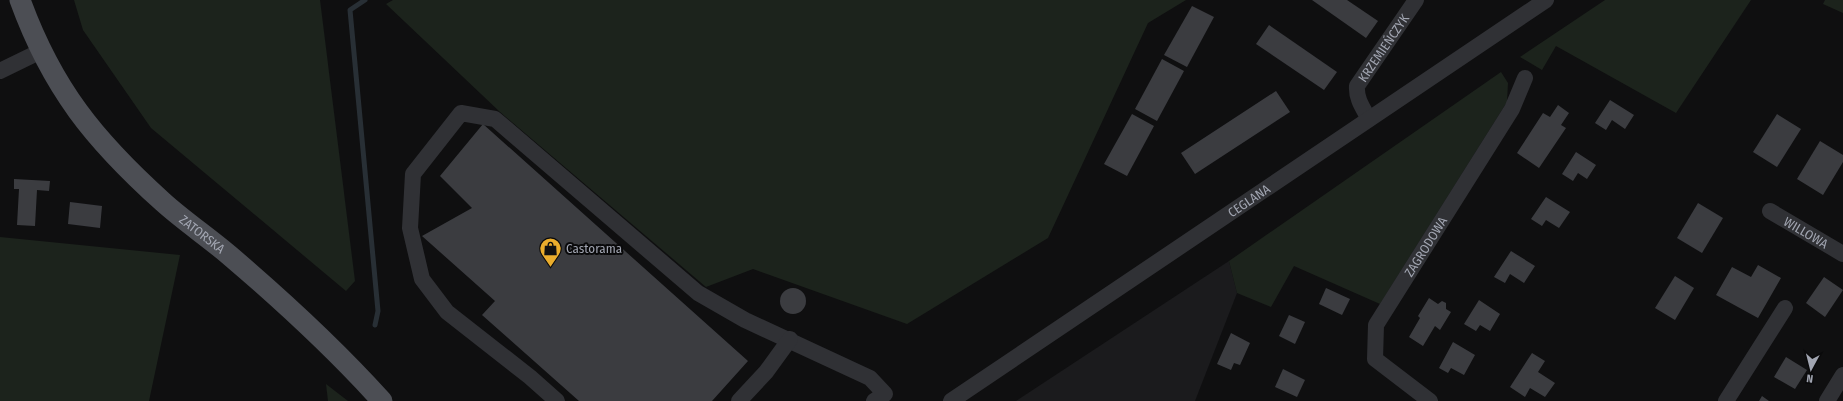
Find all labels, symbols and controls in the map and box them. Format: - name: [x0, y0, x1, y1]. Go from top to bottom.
- street label: KRZEMIEŃCZYK: [1355, 11, 1412, 85]
- street label: CEGLANA: [1225, 181, 1273, 220]
- street label: ZATORSKA: [177, 212, 228, 256]
- street label: WILLOWA: [1781, 213, 1831, 251]
- street label: ZAGRODOWA: [1401, 214, 1450, 279]
- shop icon: Castorama: [538, 235, 564, 268]
- place label: Castorama: [566, 241, 622, 256]
- north arrow: [1791, 349, 1831, 389]
- text: N: [1806, 372, 1814, 385]

